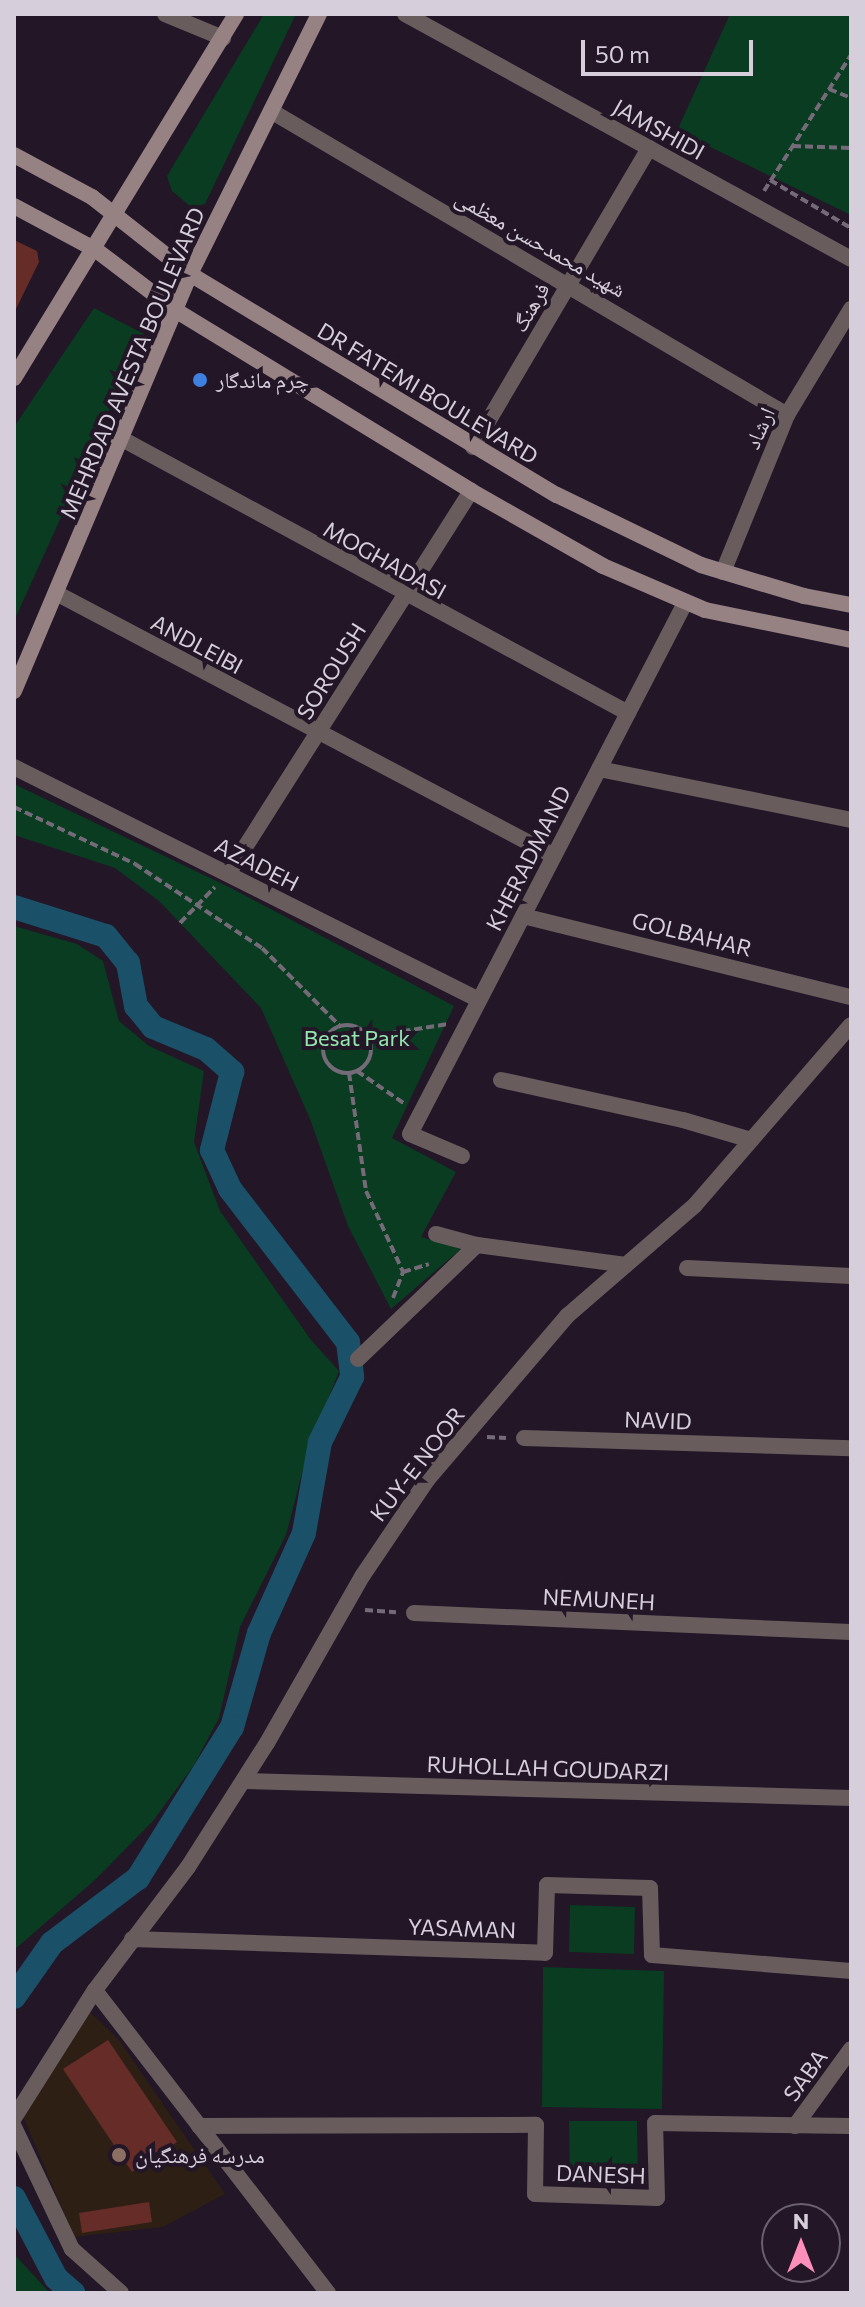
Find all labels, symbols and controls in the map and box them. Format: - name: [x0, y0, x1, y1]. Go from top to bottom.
- scale bar: [585, 24, 757, 74]
- text: 50 m: [595, 39, 650, 68]
- street label: JAMSHIDI: [609, 93, 709, 165]
- street label: شهید محمدحسن معظمی: [451, 183, 631, 303]
- street label: MEHRDAD AVESTA BOULEVARD: [54, 203, 210, 523]
- street label: فرهنگ: [505, 278, 555, 336]
- street label: DR FATEMI BOULEVARD: [313, 317, 543, 469]
- place label: چرم ماندگار: [216, 367, 309, 393]
- marker: چرم ماندگار: [191, 371, 209, 389]
- street label: ارشاد: [738, 403, 780, 453]
- street label: MOGHADASI: [319, 515, 451, 605]
- street label: ANDLEIBI: [147, 609, 247, 679]
- street label: SOROUSH: [291, 618, 371, 724]
- street label: KHERADMAND: [480, 781, 576, 935]
- street label: AZADEH: [211, 832, 303, 896]
- street label: GOLBAHAR: [629, 906, 755, 962]
- park label: Besat Park: [304, 1025, 410, 1051]
- street label: KUY-E NOOR: [364, 1402, 470, 1526]
- street label: NAVID: [624, 1406, 692, 1434]
- street label: NEMUNEH: [542, 1583, 656, 1615]
- street label: RUHOLLAH GOUDARZI: [426, 1751, 670, 1785]
- street label: YASAMAN: [407, 1913, 517, 1943]
- street label: SABA: [777, 2044, 833, 2106]
- place label: مدرسه فرهنگیان: [135, 2142, 265, 2168]
- marker: مدرسه فرهنگیان: [110, 2146, 128, 2164]
- street label: DANESH: [556, 2159, 646, 2189]
- north arrow: [761, 2203, 841, 2283]
- text: N: [793, 2207, 809, 2234]

